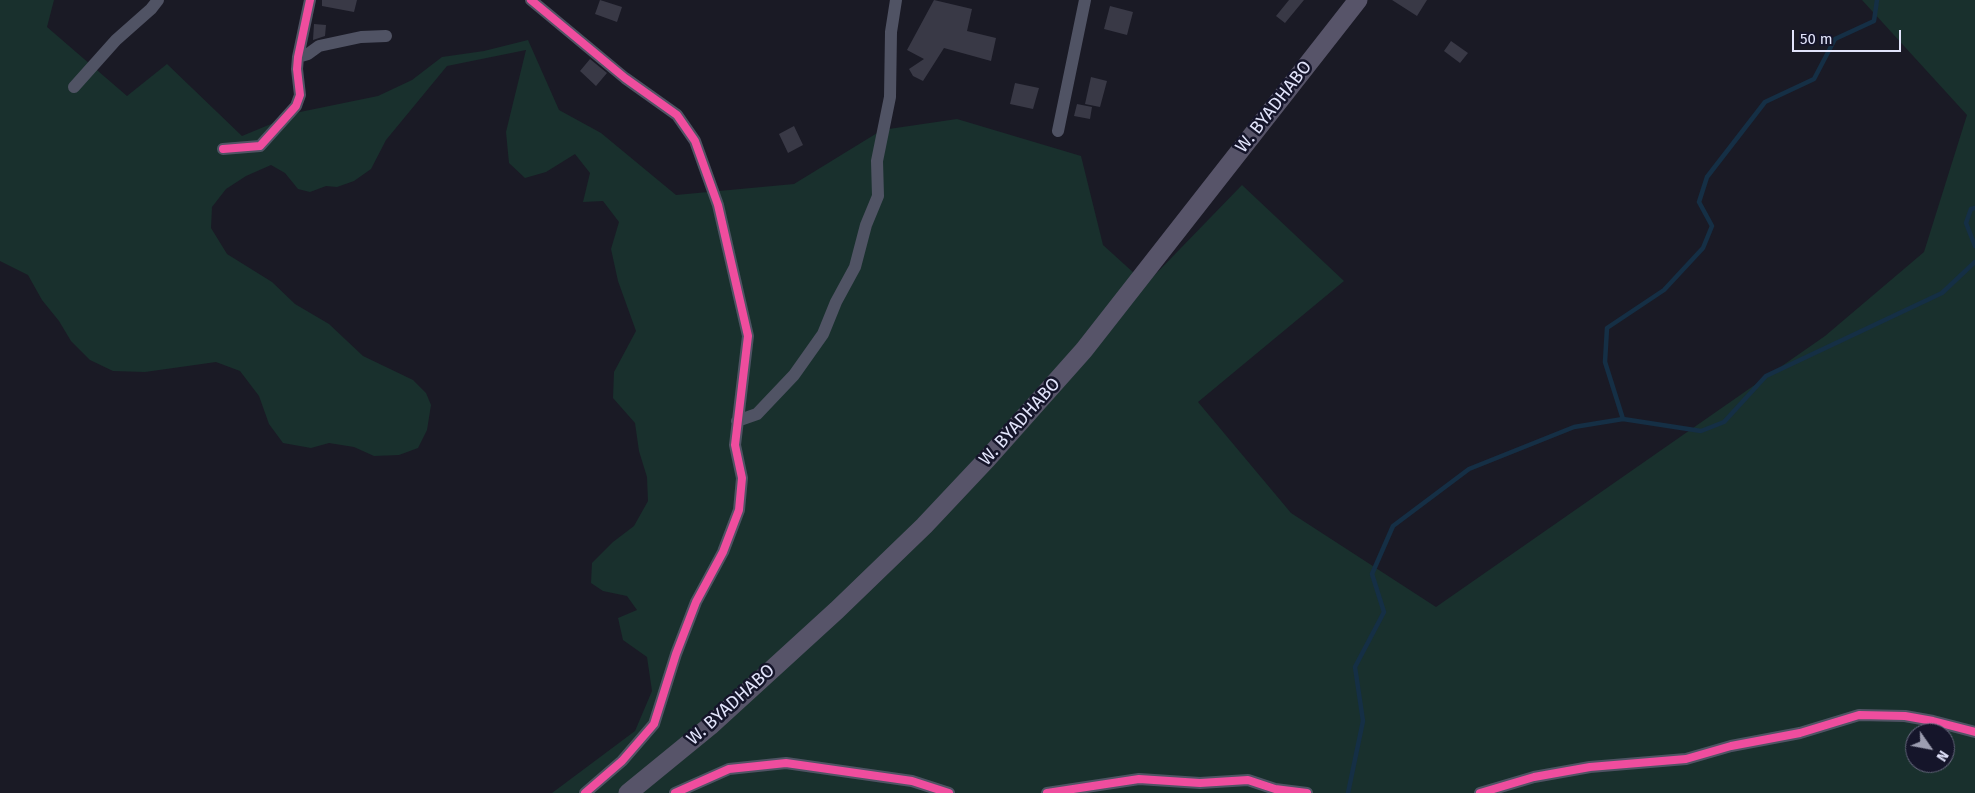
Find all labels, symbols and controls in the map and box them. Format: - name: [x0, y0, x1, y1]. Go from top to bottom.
- scale bar: [1795, 20, 1904, 52]
- text: 50 m: [1800, 30, 1833, 48]
- street label: W. BYADHABO: [1231, 57, 1317, 157]
- street label: W. BYADHABO: [975, 374, 1065, 470]
- street label: W. BYADHABO: [683, 660, 779, 750]
- north arrow: [1905, 723, 1955, 773]
- text: N: [1933, 747, 1952, 764]

